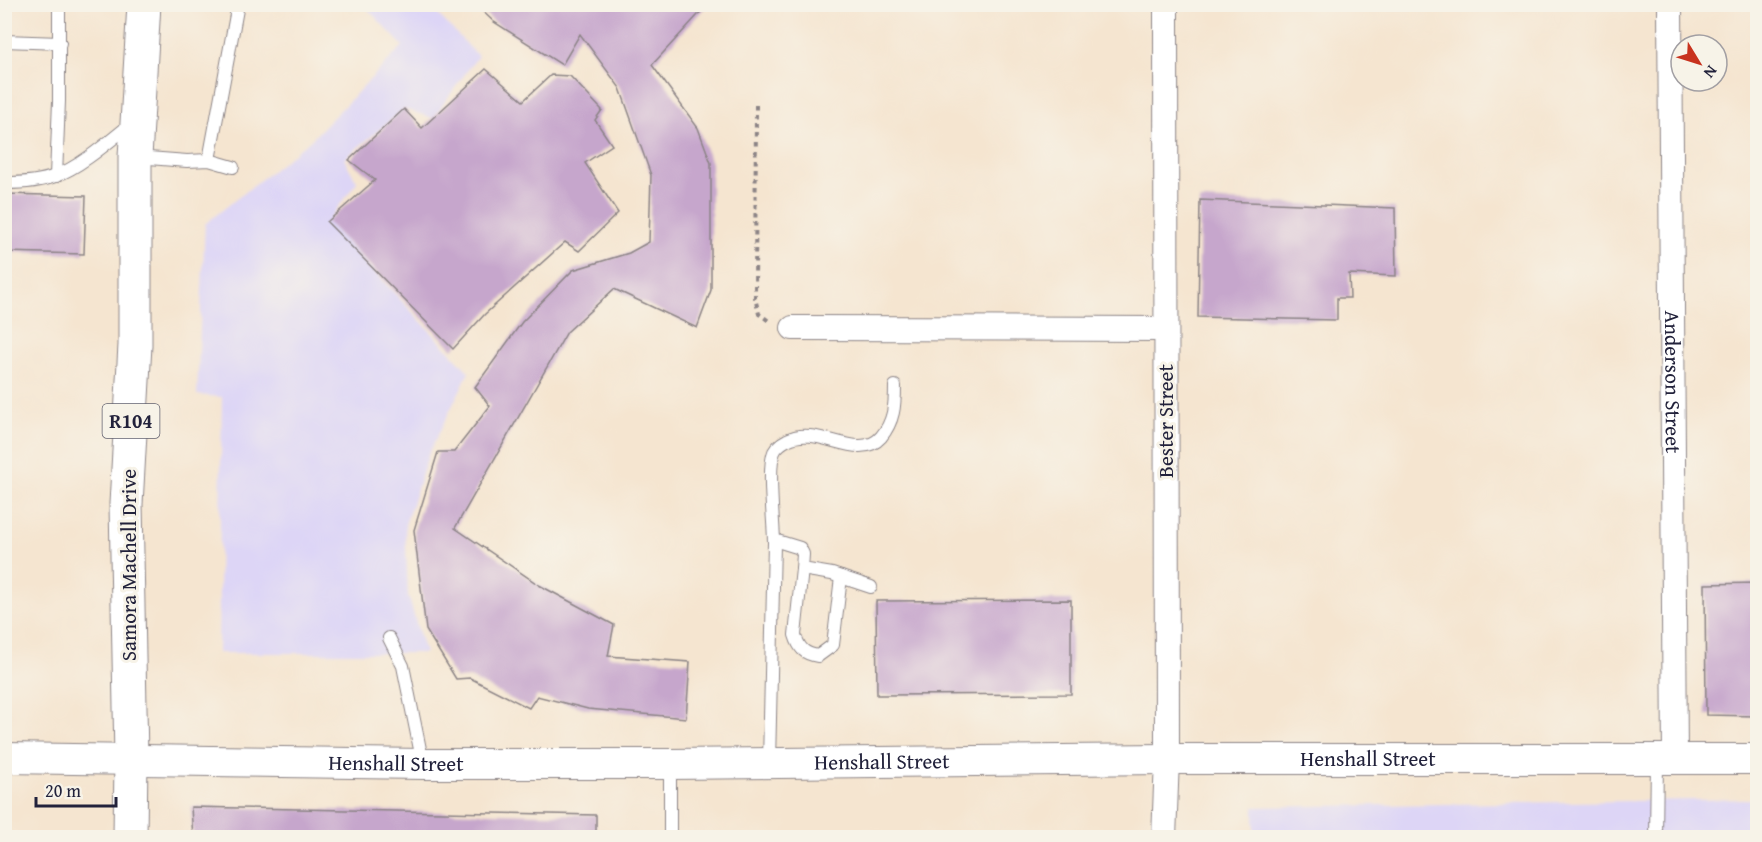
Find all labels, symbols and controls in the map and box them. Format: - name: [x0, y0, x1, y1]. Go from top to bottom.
- north arrow: [1669, 33, 1729, 93]
- text: N: [1698, 61, 1724, 84]
- street label: Anderson Street: [1657, 310, 1689, 454]
- street label: Bester Street: [1150, 364, 1181, 478]
- road number: R104: [102, 404, 160, 438]
- street label: Samora Machell Drive: [113, 469, 144, 661]
- street label: Henshall Street: [1300, 743, 1436, 774]
- street label: Henshall Street: [814, 745, 950, 778]
- street label: Henshall Street: [328, 747, 464, 779]
- scale bar: [36, 770, 116, 808]
- text: 20 m: [45, 777, 81, 804]

